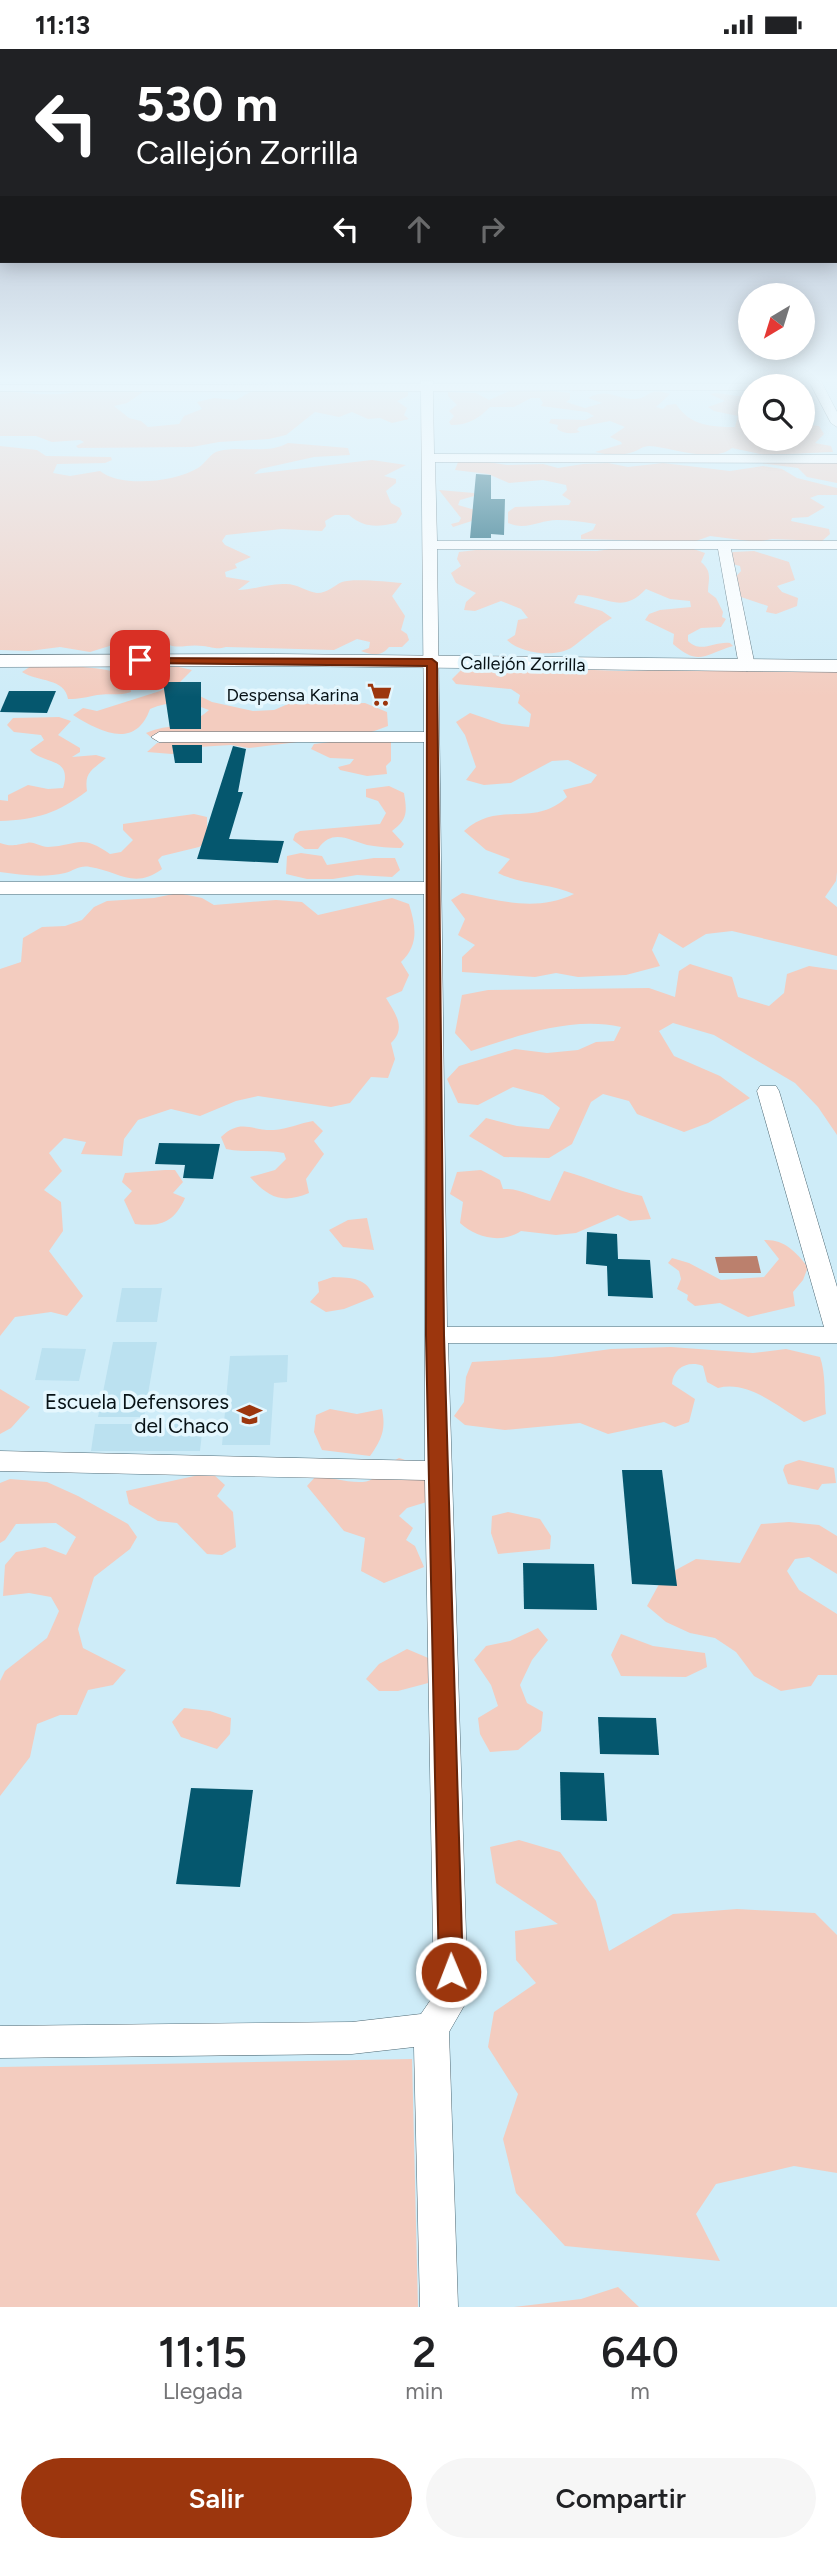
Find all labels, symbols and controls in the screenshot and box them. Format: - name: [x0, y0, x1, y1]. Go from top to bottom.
- text: 11:13: [35, 9, 90, 41]
- text: 530 m: [136, 74, 278, 133]
- icon: left: [21, 77, 112, 168]
- text: Callejón Zorrilla: [136, 134, 358, 172]
- icon: left: [327, 210, 365, 248]
- icon: ahead: [400, 210, 438, 248]
- icon: right: [473, 210, 511, 248]
- north arrow: [738, 283, 816, 361]
- map controls: [738, 283, 815, 451]
- button: search: [738, 374, 815, 451]
- pin: [110, 630, 170, 690]
- icon: arrive: [121, 641, 159, 679]
- street label: Callejón Zorrilla: [460, 652, 586, 676]
- supermarket icon: Despensa Karina: [365, 681, 393, 709]
- place label: Despensa Karina: [226, 684, 359, 706]
- place label: Escuela Defensores del Chaco: [45, 1389, 229, 1438]
- school or university icon: Escuela Defensores del Chaco: [235, 1400, 263, 1428]
- position arrow: [414, 1935, 488, 2009]
- text: 11:15: [158, 2327, 247, 2378]
- text: 2: [412, 2327, 436, 2378]
- text: 640: [601, 2327, 679, 2378]
- text: Llegada: [163, 2377, 243, 2405]
- text: min: [405, 2377, 443, 2405]
- text: m: [630, 2377, 650, 2405]
- button: Salir: [21, 2458, 412, 2538]
- button: Compartir: [426, 2458, 816, 2538]

